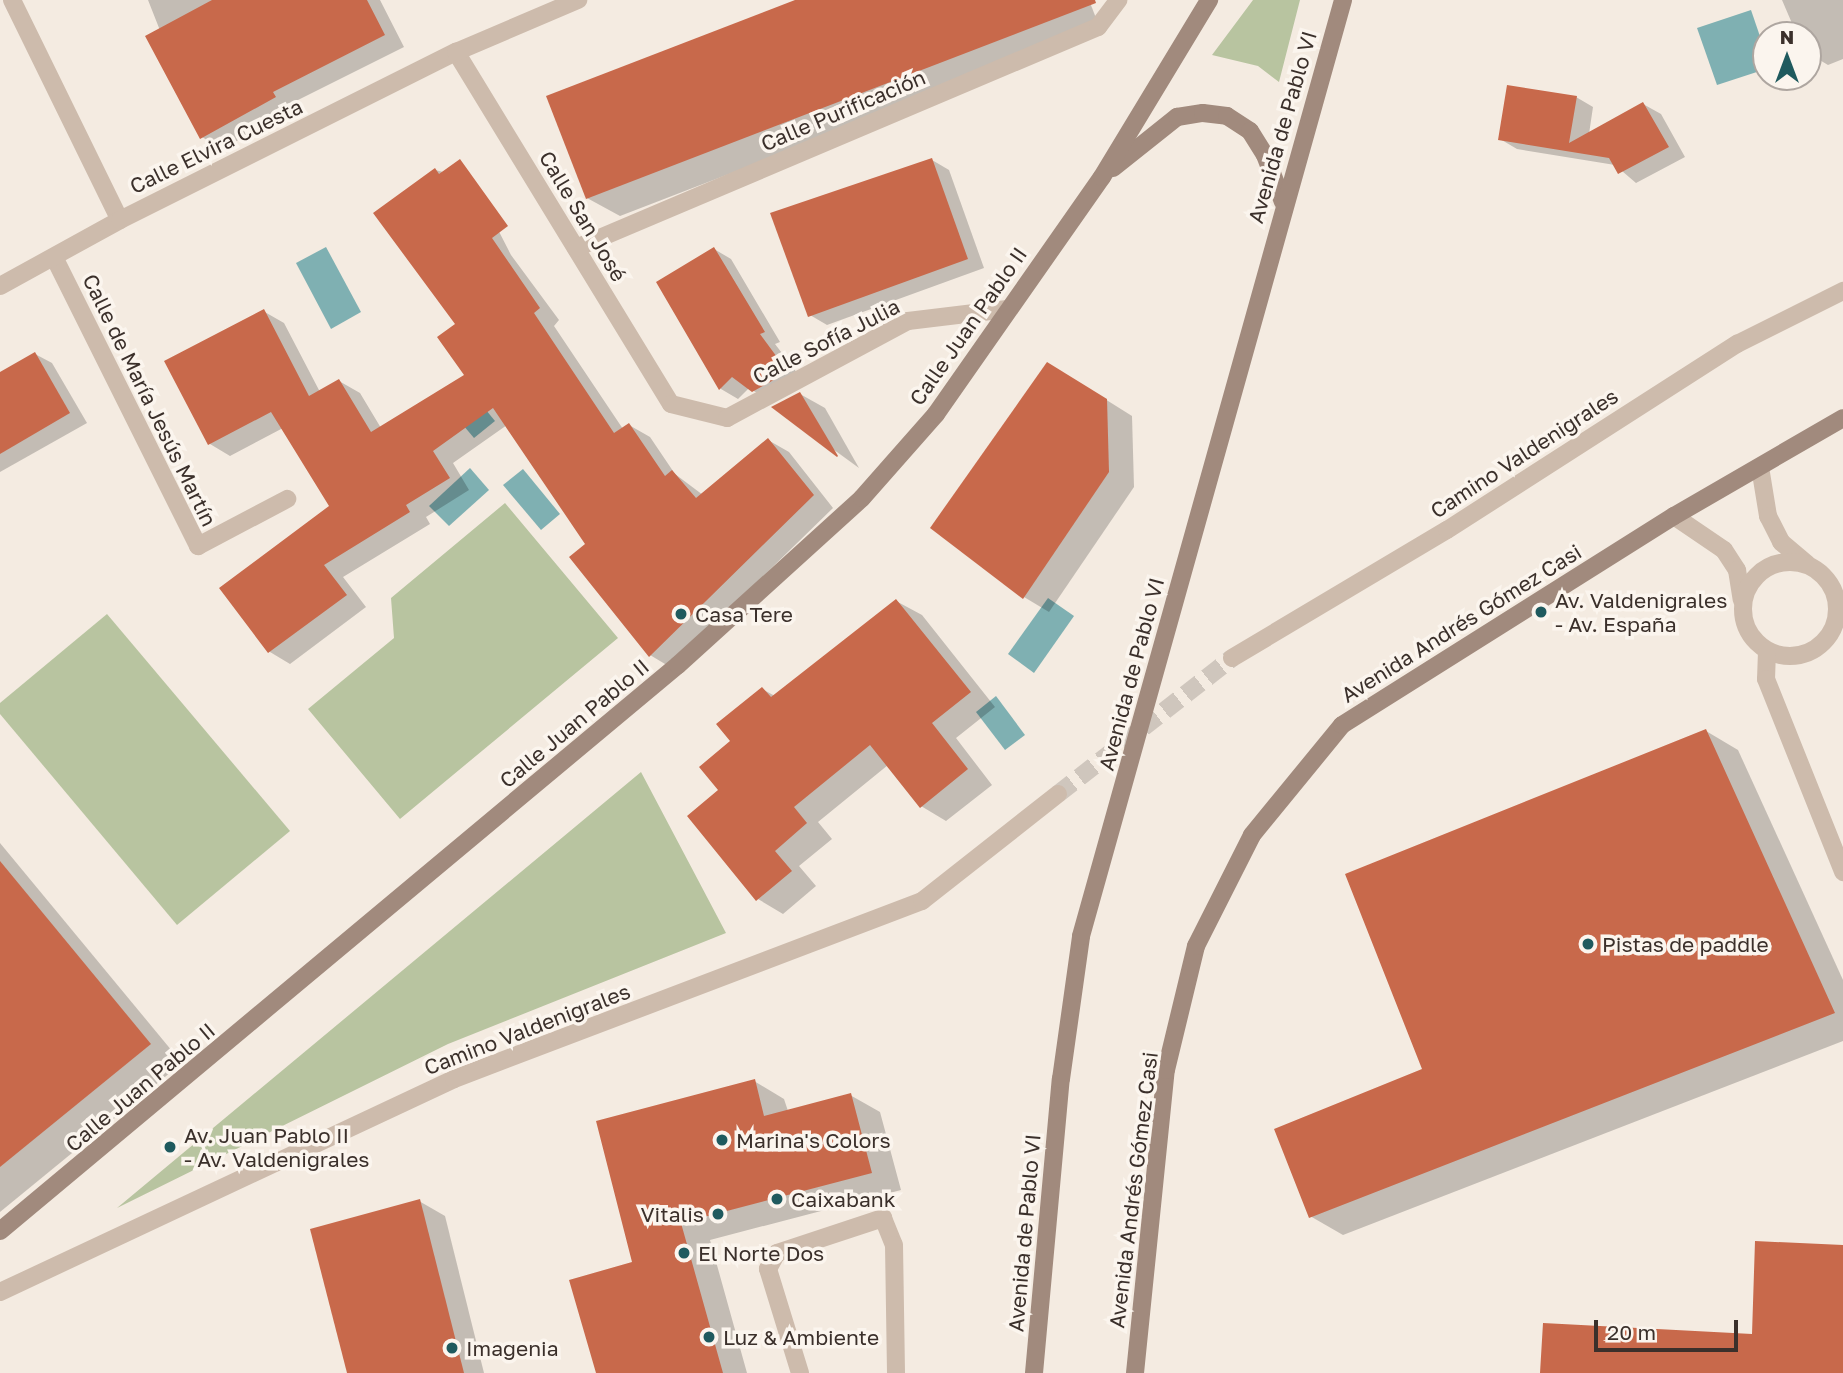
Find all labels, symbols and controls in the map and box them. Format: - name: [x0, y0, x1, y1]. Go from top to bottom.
- north arrow: [1752, 21, 1822, 91]
- text: N: [1780, 25, 1794, 48]
- street label: Avenida de Pablo VI: [1243, 28, 1321, 226]
- street label: Calle Purificación: [757, 64, 929, 156]
- street label: Calle Elvira Cuesta: [126, 93, 306, 199]
- street label: Calle San José: [534, 146, 632, 286]
- street label: Calle Juan Pablo II: [904, 242, 1032, 410]
- street label: Calle de María Jesús Martín: [78, 270, 222, 530]
- street label: Calle Sofía Julia: [748, 293, 904, 389]
- street label: Camino Valdenigrales: [1426, 383, 1622, 523]
- street label: Avenida Andrés Gómez Casi: [1336, 539, 1586, 707]
- street label: Avenida de Pablo VI: [1093, 575, 1169, 773]
- place label: Av. Valdenigrales - Av. España: [1555, 587, 1727, 637]
- place label: Casa Tere: [695, 601, 793, 627]
- marker: Av. Valdenigrales - Av. España: [1533, 604, 1549, 620]
- marker: Casa Tere: [673, 606, 689, 622]
- street label: Calle Juan Pablo II: [494, 653, 654, 793]
- place label: Pistas de paddle: [1602, 931, 1769, 957]
- marker: Pistas de paddle: [1580, 936, 1596, 952]
- street label: Camino Valdenigrales: [420, 978, 634, 1080]
- street label: Calle Juan Pablo II: [60, 1017, 220, 1157]
- street label: Avenida Andrés Gómez Casi: [1104, 1050, 1162, 1330]
- place label: Av. Juan Pablo II - Av. Valdenigrales: [184, 1122, 369, 1172]
- place label: Marina's Colors: [736, 1127, 891, 1153]
- marker: Marina's Colors: [714, 1132, 730, 1148]
- street label: Avenida de Pablo VI: [1003, 1133, 1045, 1333]
- marker: Av. Juan Pablo II - Av. Valdenigrales: [162, 1139, 178, 1155]
- place label: Caixabank: [791, 1186, 896, 1212]
- marker: Caixabank: [769, 1191, 785, 1207]
- place label: Vitalis: [641, 1201, 704, 1227]
- marker: Vitalis: [710, 1206, 726, 1222]
- place label: El Norte Dos: [698, 1240, 824, 1266]
- marker: El Norte Dos: [676, 1245, 692, 1261]
- scale bar: [1598, 1306, 1742, 1350]
- text: 20 m: [1607, 1319, 1656, 1345]
- place label: Luz & Ambiente: [723, 1324, 879, 1350]
- marker: Luz & Ambiente: [701, 1329, 717, 1345]
- place label: Imagenia: [466, 1335, 559, 1361]
- marker: Imagenia: [444, 1340, 460, 1356]

